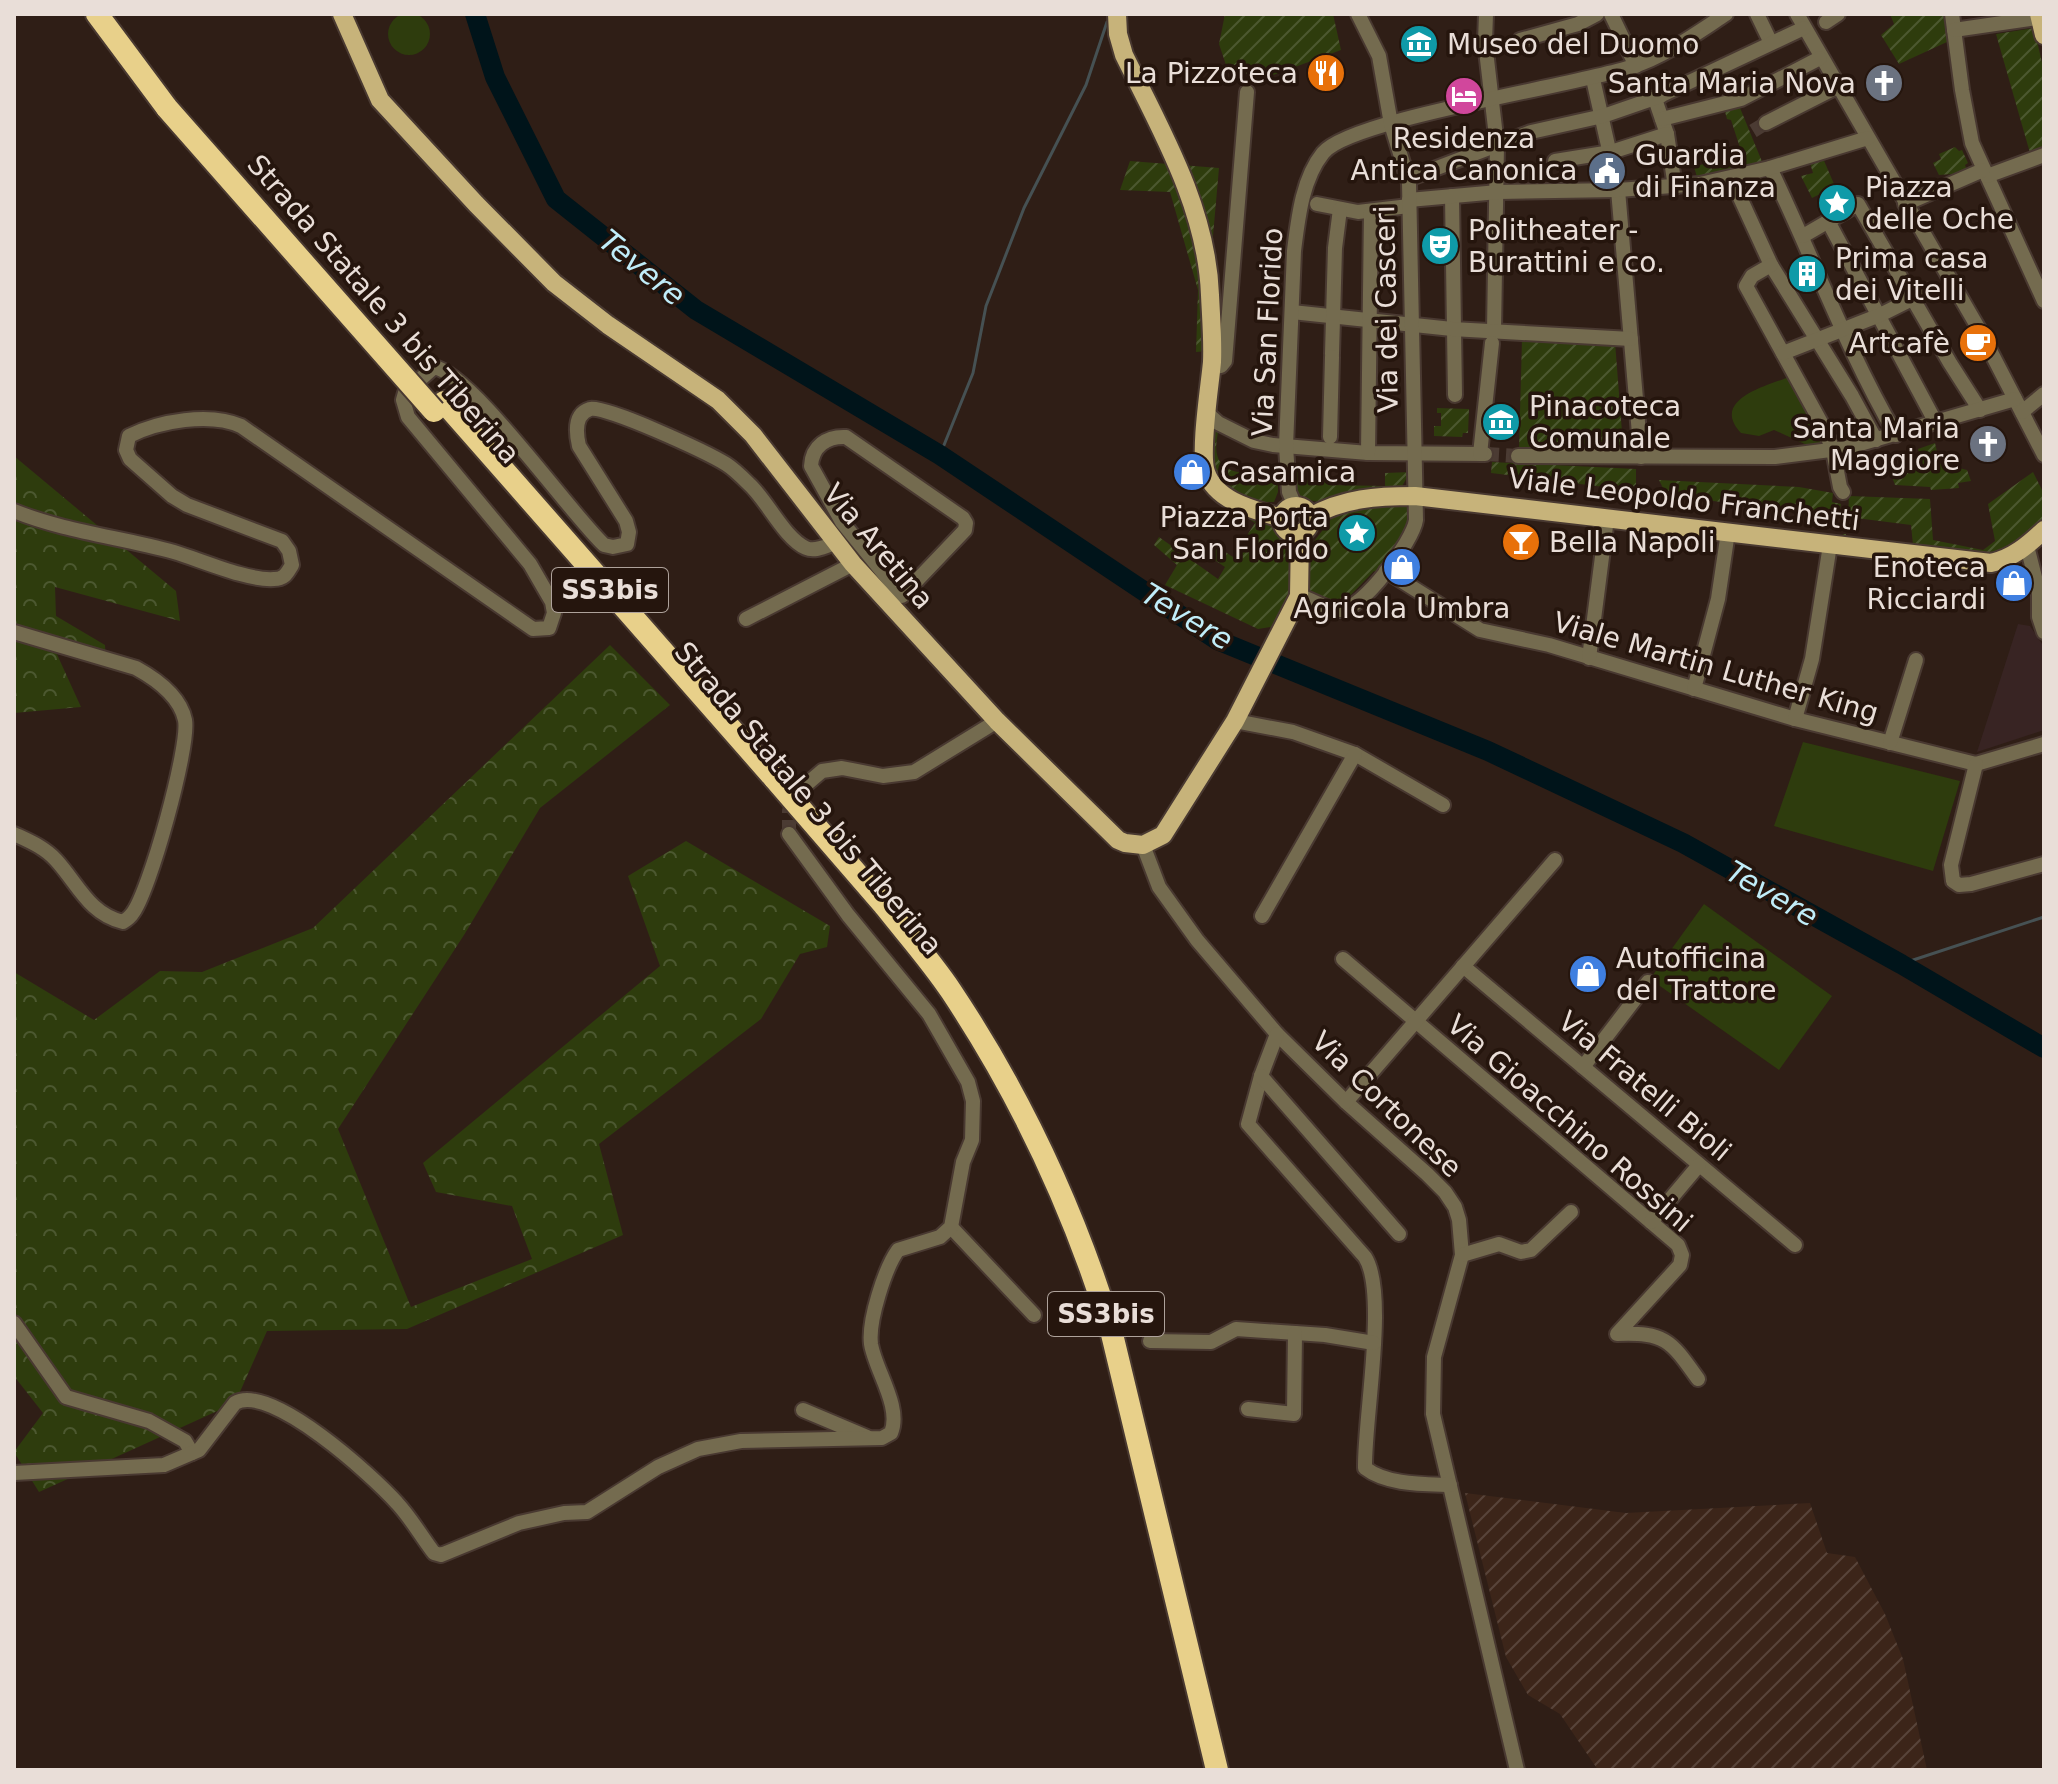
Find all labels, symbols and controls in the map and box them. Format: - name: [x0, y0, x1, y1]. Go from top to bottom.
- museum icon: Museo del Duomo: [1398, 23, 1440, 65]
- place label: Museo del Duomo: [1447, 28, 1699, 61]
- restaurant icon: La Pizzoteca: [1305, 52, 1347, 94]
- place label: La Pizzoteca: [1125, 57, 1298, 90]
- church icon: Santa Maria Nova: [1863, 62, 1905, 104]
- place label: Santa Maria Nova: [1608, 67, 1856, 100]
- hotel icon: Residenza Antica Canonica: [1443, 75, 1485, 117]
- place label: Residenza Antica Canonica: [1351, 122, 1577, 187]
- place label: Guardia di Finanza: [1635, 139, 1776, 204]
- street label: Strada Statale 3 bis Tiberina: [241, 148, 527, 470]
- public building icon: Guardia di Finanza: [1586, 150, 1628, 192]
- place label: Piazza delle Oche: [1865, 171, 2014, 236]
- place icon: Piazza delle Oche: [1816, 182, 1858, 224]
- street label: Via dei Casceri: [1368, 205, 1405, 413]
- place label: Politheater - Burattini e co.: [1468, 214, 1665, 279]
- water label: Tevere: [592, 223, 692, 313]
- theatre icon: Politheater - Burattini e co.: [1419, 225, 1461, 267]
- street label: Via San Florido: [1246, 227, 1289, 437]
- place label: Prima casa dei Vitelli: [1835, 242, 1988, 307]
- building icon: Prima casa dei Vitelli: [1786, 253, 1828, 295]
- cafe icon: Artcafè: [1957, 322, 1999, 364]
- place label: Artcafè: [1849, 327, 1950, 360]
- place label: Pinacoteca Comunale: [1529, 390, 1681, 455]
- museum icon: Pinacoteca Comunale: [1480, 401, 1522, 443]
- place label: Santa Maria Maggiore: [1793, 412, 1960, 477]
- church icon: Santa Maria Maggiore: [1967, 423, 2009, 465]
- shop icon: Casamica: [1171, 451, 1213, 493]
- place label: Casamica: [1220, 456, 1356, 489]
- street label: Viale Leopoldo Franchetti: [1506, 462, 1862, 537]
- street label: Via Aretina: [817, 477, 941, 616]
- place label: Piazza Porta San Florido: [1160, 501, 1329, 566]
- place icon: Piazza Porta San Florido: [1336, 512, 1378, 554]
- bar icon: Bella Napoli: [1500, 521, 1542, 563]
- place label: Bella Napoli: [1549, 526, 1716, 559]
- shop icon: Agricola Umbra: [1381, 546, 1423, 588]
- place label: Enoteca Ricciardi: [1866, 551, 1986, 616]
- shop icon: Enoteca Ricciardi: [1993, 562, 2035, 604]
- road number: SS3bis: [552, 568, 668, 612]
- water label: Tevere: [1135, 576, 1239, 657]
- place label: Agricola Umbra: [1294, 592, 1510, 625]
- street label: Viale Martin Luther King: [1550, 605, 1882, 730]
- street label: Strada Statale 3 bis Tiberina: [668, 635, 949, 961]
- water label: Tevere: [1720, 853, 1824, 934]
- place label: Autofficina del Trattore: [1616, 942, 1777, 1007]
- shop icon: Autofficina del Trattore: [1567, 953, 1609, 995]
- street label: Via Fratelli Bioli: [1552, 1005, 1738, 1168]
- street label: Via Gioacchino Rossini: [1440, 1008, 1699, 1239]
- street label: Via Cortonese: [1305, 1025, 1468, 1184]
- road number: SS3bis: [1048, 1292, 1164, 1336]

